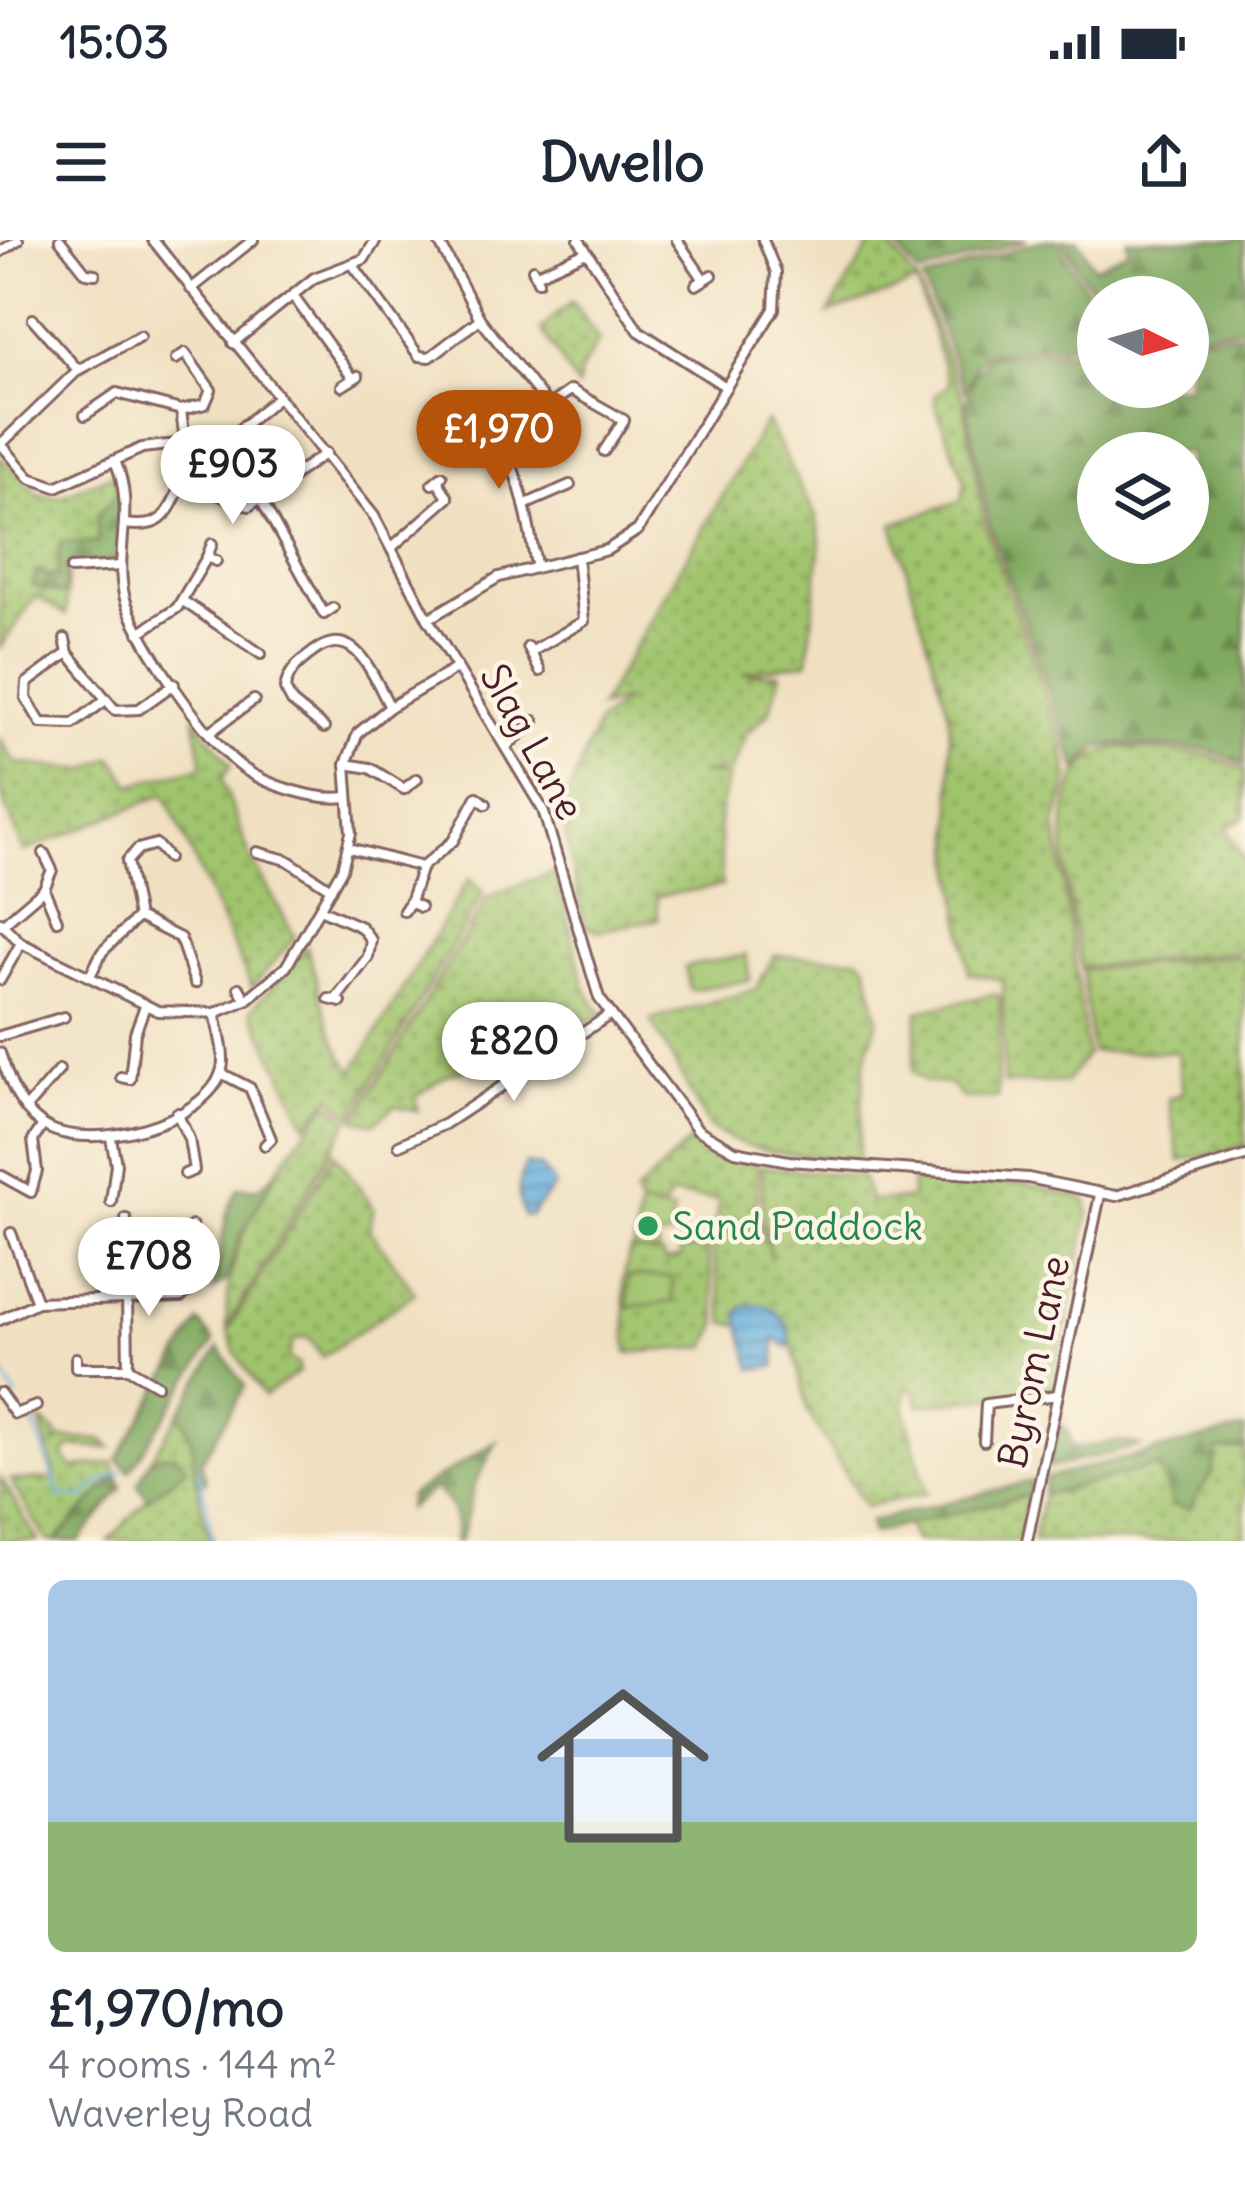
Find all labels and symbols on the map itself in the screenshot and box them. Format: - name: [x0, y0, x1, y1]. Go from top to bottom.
- north arrow: [1077, 276, 1209, 408]
- pin: £1,970: [401, 390, 597, 492]
- pin: £903: [162, 425, 304, 527]
- street label: Slag Lane: [469, 656, 595, 828]
- pin: £820: [443, 1002, 585, 1104]
- place label: Sand Paddock: [672, 1202, 923, 1251]
- marker: Sand Paddock: [635, 1213, 661, 1239]
- pin: £708: [78, 1217, 220, 1319]
- street label: Byrom Lane: [988, 1252, 1080, 1472]

